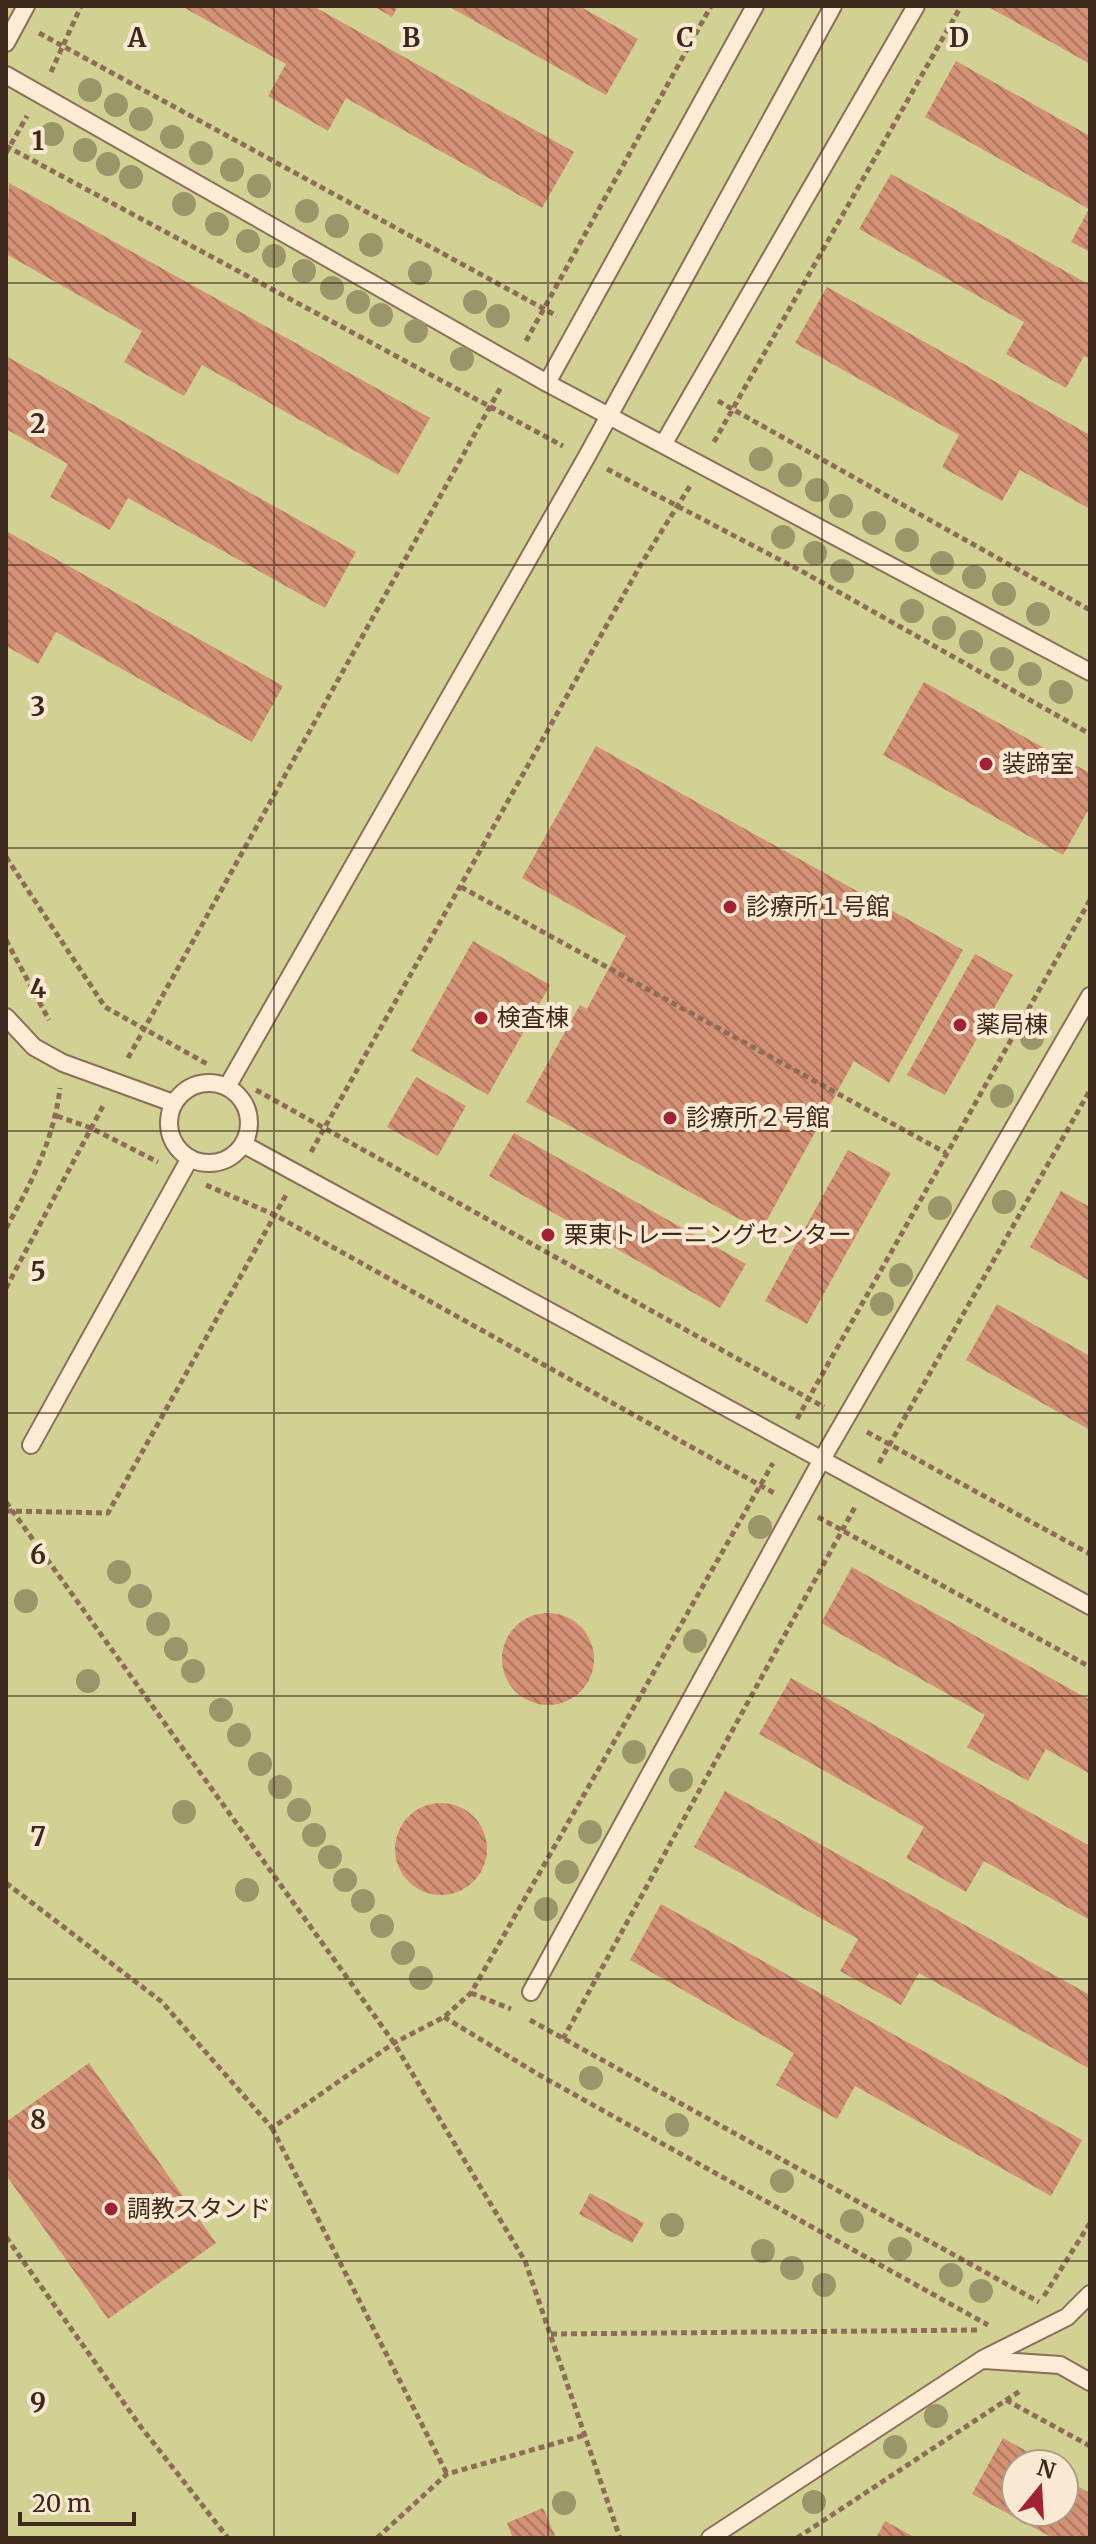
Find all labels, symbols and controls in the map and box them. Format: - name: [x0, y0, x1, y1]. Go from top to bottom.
- text: A: [127, 21, 147, 54]
- text: B: [402, 21, 420, 54]
- text: C: [676, 21, 694, 54]
- text: D: [949, 21, 969, 54]
- text: 1: [32, 124, 44, 157]
- text: 2: [30, 407, 46, 440]
- text: 3: [31, 690, 45, 723]
- place label: 装蹄室: [1002, 748, 1074, 779]
- marker: 装蹄室: [977, 755, 995, 773]
- place label: 診療所１号館: [746, 891, 890, 922]
- marker: 診療所１号館: [721, 898, 739, 916]
- text: 4: [30, 972, 47, 1005]
- place label: 検査棟: [497, 1002, 569, 1033]
- marker: 検査棟: [472, 1009, 490, 1027]
- place label: 薬局棟: [976, 1009, 1048, 1040]
- marker: 薬局棟: [951, 1016, 969, 1034]
- place label: 診療所２号館: [686, 1102, 830, 1133]
- marker: 診療所２号館: [661, 1109, 679, 1127]
- place label: 栗東トレーニングセンター: [564, 1219, 852, 1250]
- marker: 栗東トレーニングセンター: [539, 1226, 557, 1244]
- text: 5: [30, 1255, 46, 1288]
- text: 6: [30, 1538, 46, 1571]
- text: 7: [30, 1820, 46, 1853]
- text: 8: [30, 2103, 46, 2136]
- place label: 調教スタンド: [127, 2193, 271, 2224]
- marker: 調教スタンド: [102, 2200, 120, 2218]
- text: 9: [30, 2386, 46, 2419]
- north arrow: [1000, 2448, 1080, 2528]
- text: N: [1034, 2453, 1059, 2485]
- scale bar: [20, 2476, 134, 2526]
- text: 20 m: [32, 2488, 91, 2519]

